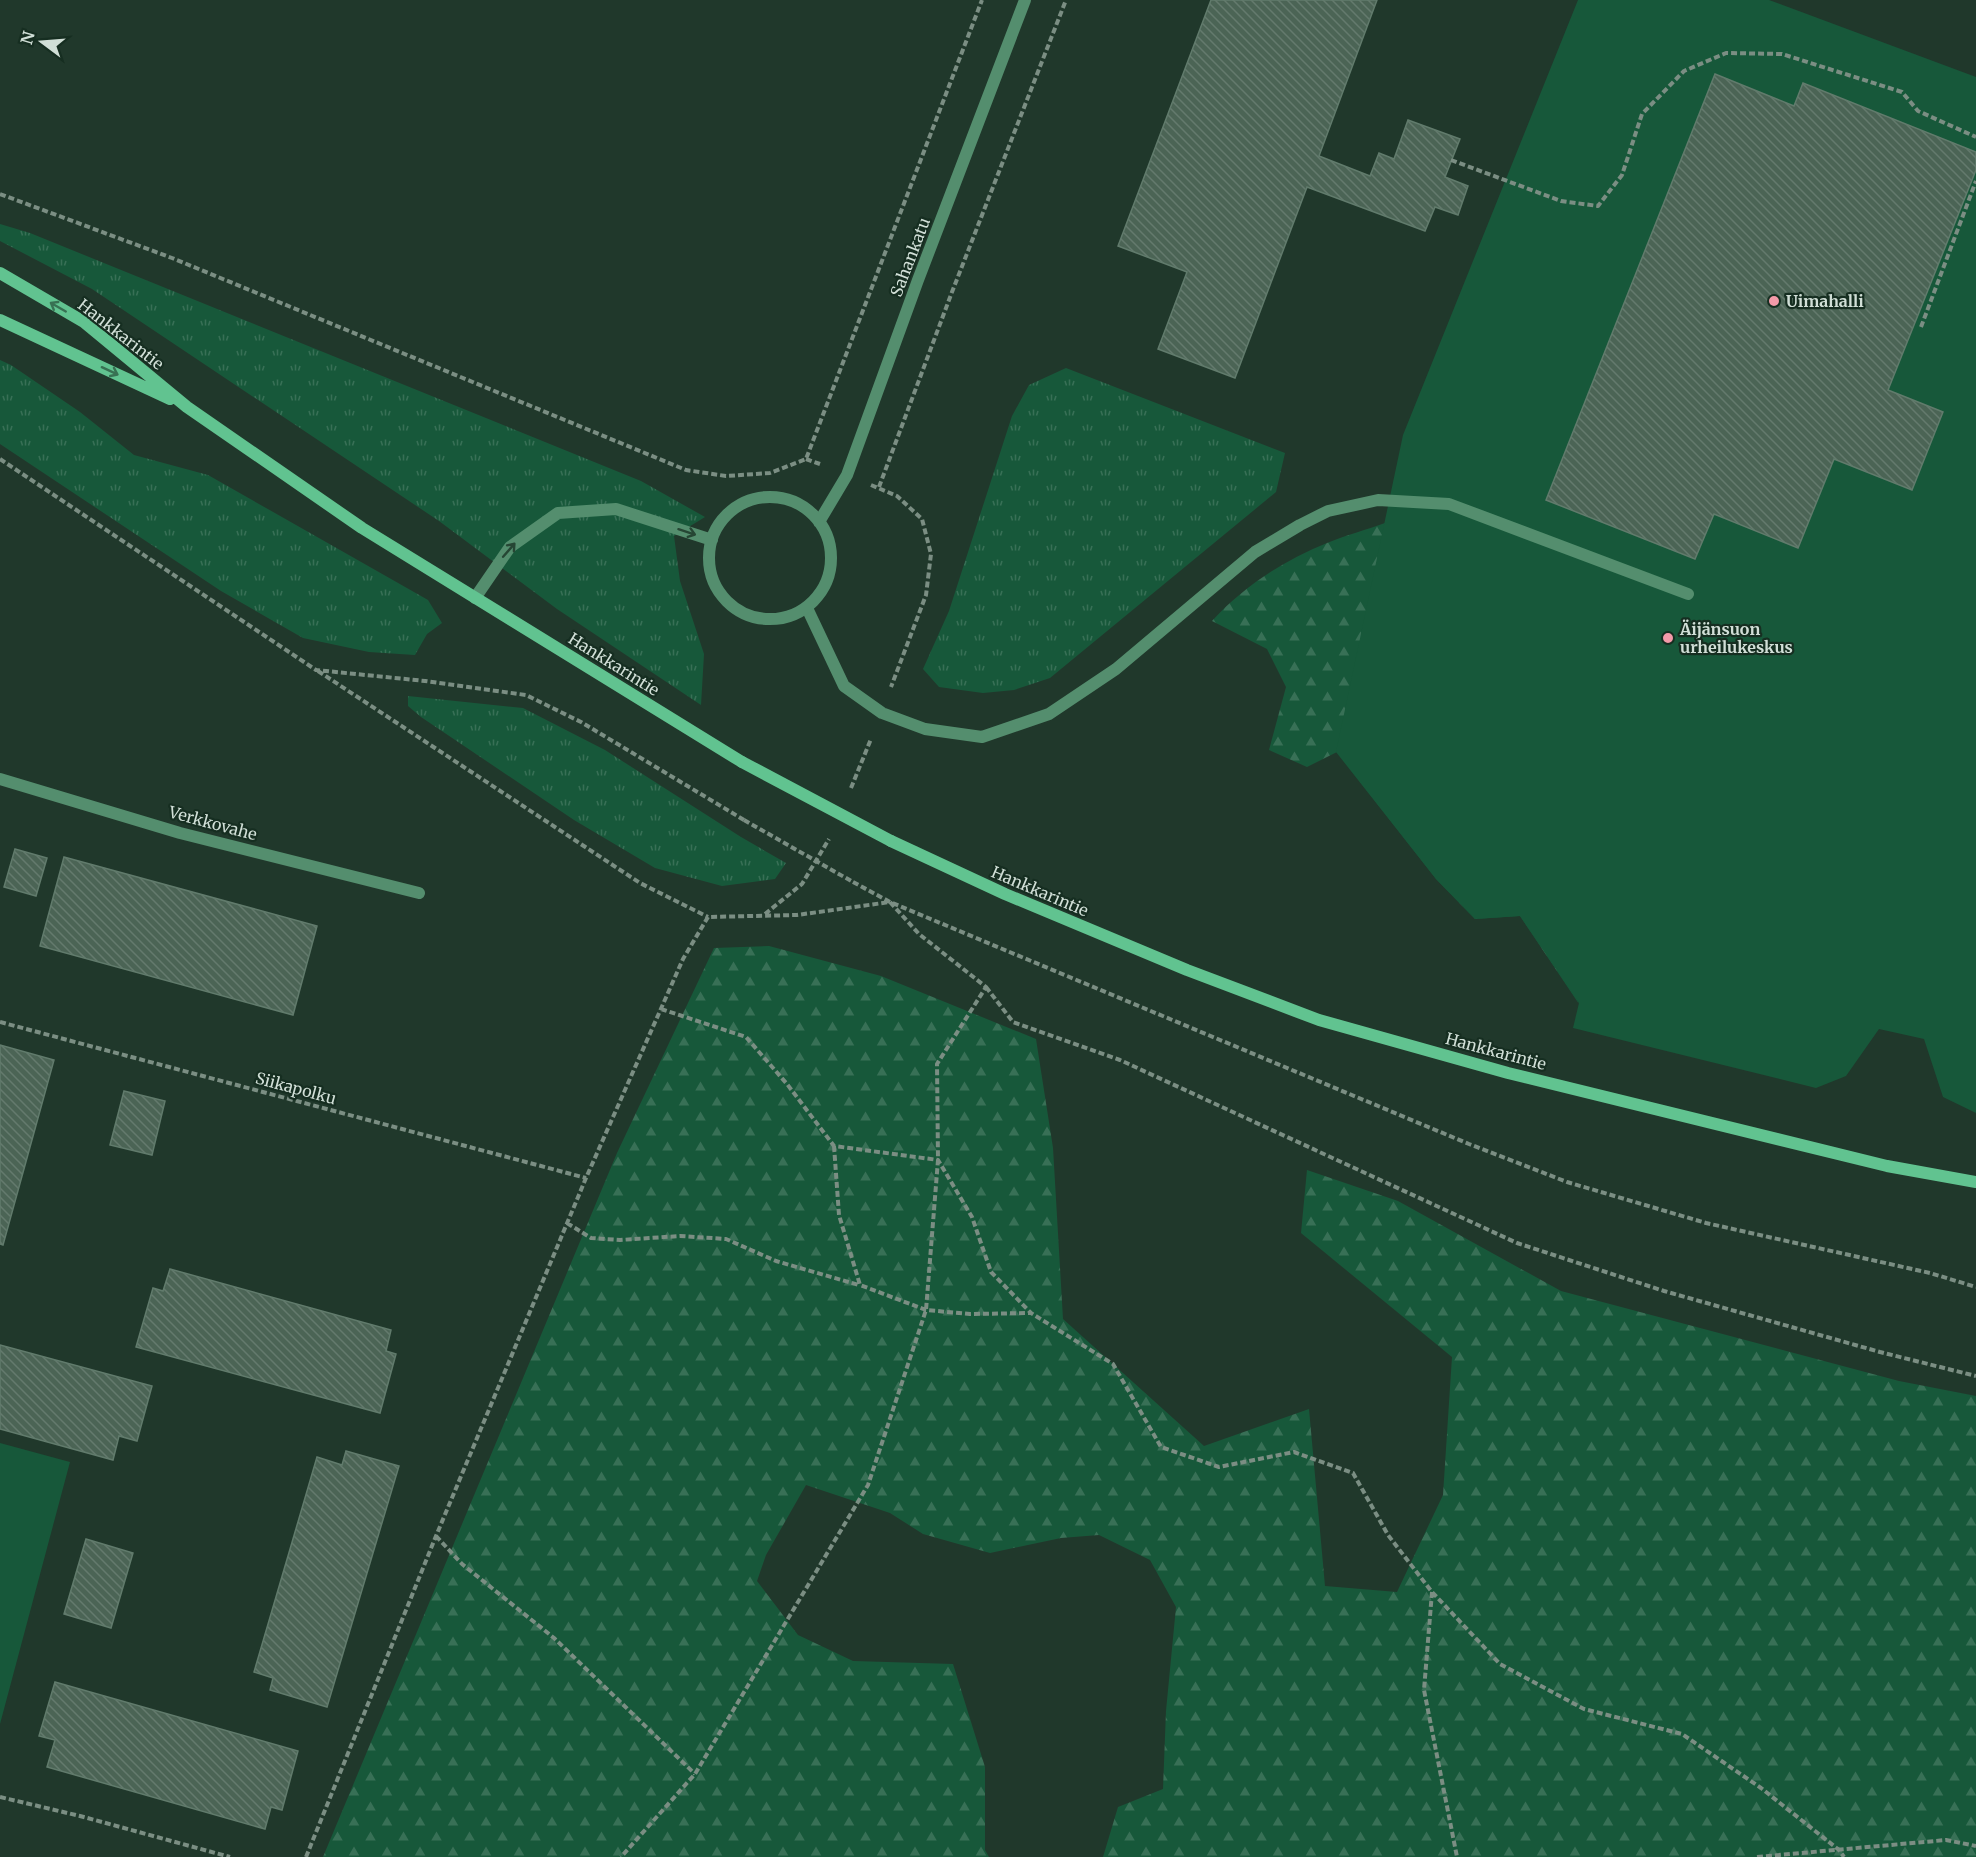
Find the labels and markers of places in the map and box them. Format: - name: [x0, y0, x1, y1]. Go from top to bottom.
- place label: Uimahalli: [1786, 291, 1864, 311]
- marker: Uimahalli: [1767, 294, 1781, 308]
- place label: Äijänsuon urheilukeskus: [1679, 619, 1793, 657]
- marker: Äijänsuon urheilukeskus: [1661, 631, 1675, 645]

